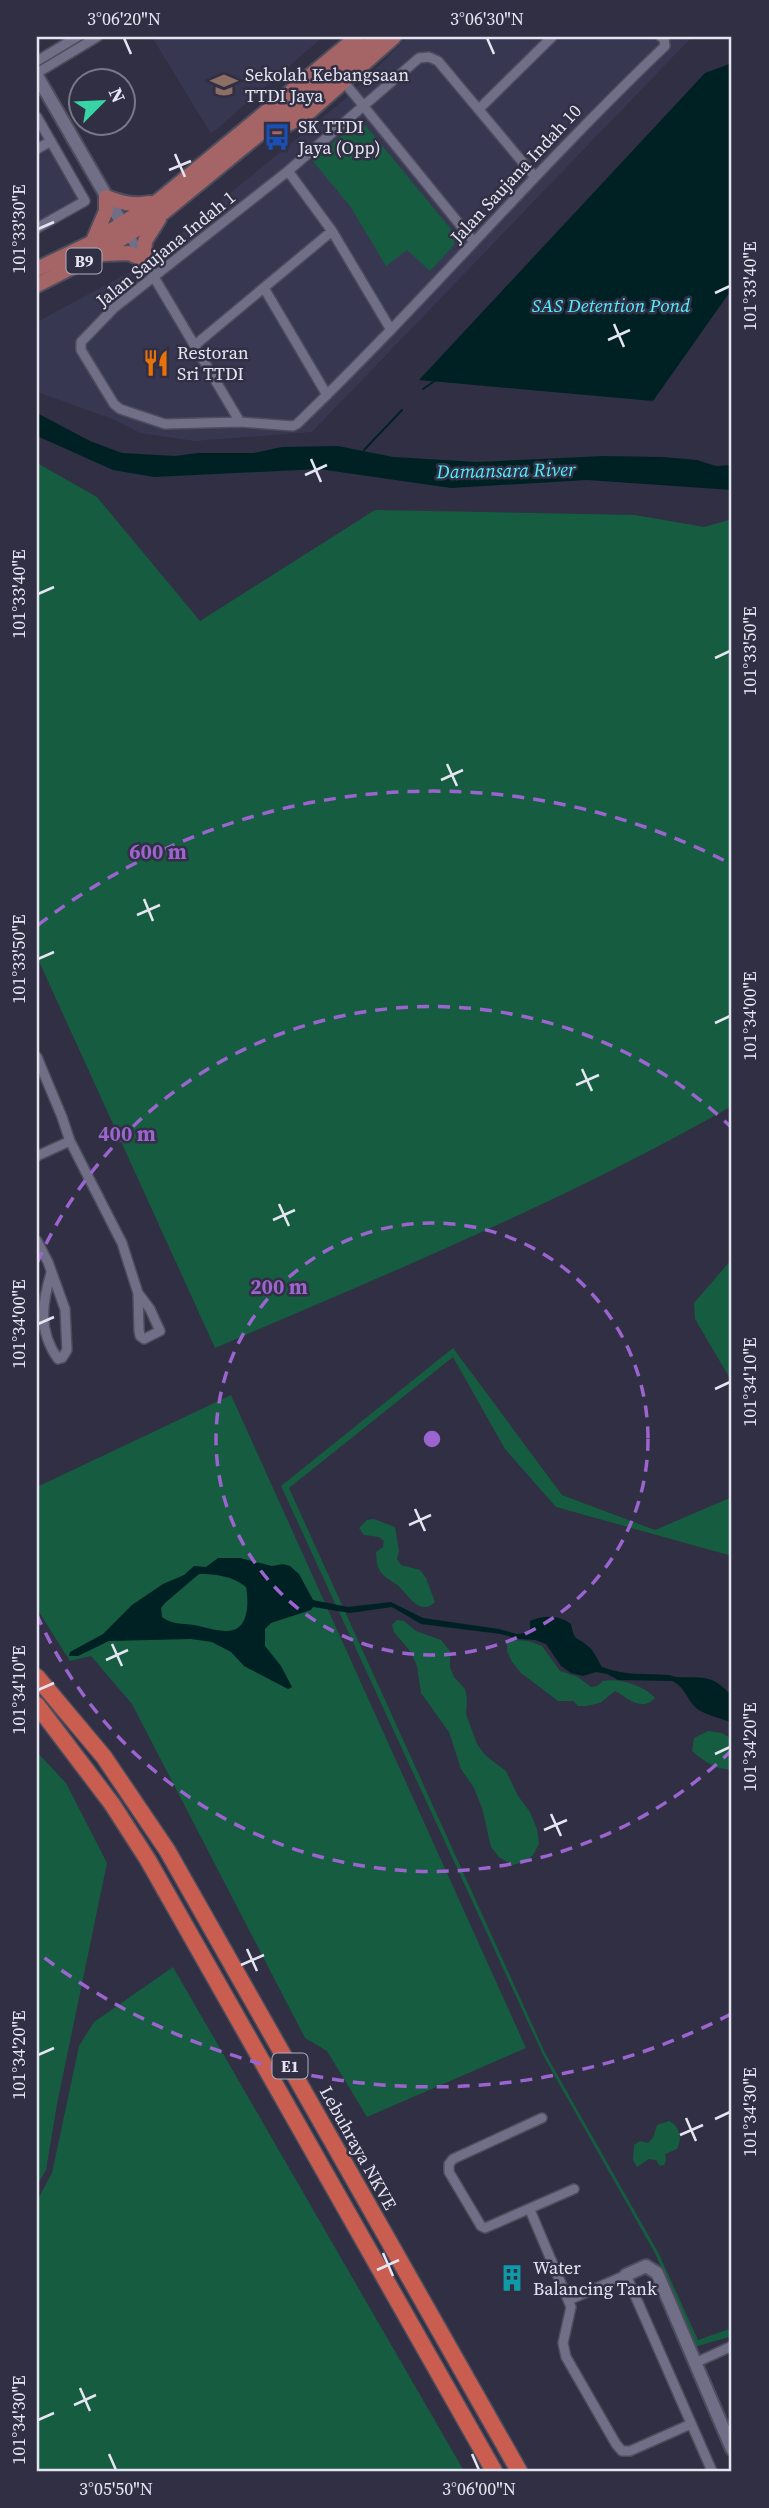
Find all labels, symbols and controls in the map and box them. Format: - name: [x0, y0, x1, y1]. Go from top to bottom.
- text: 3°06'20"N: [87, 6, 161, 31]
- text: 3°06'30"N: [450, 6, 524, 31]
- place label: Sekolah Kebangsaan TTDI Jaya: [245, 62, 409, 108]
- north arrow: [66, 66, 136, 136]
- school or university icon: Sekolah Kebangsaan TTDI Jaya: [209, 70, 239, 100]
- text: N: [103, 83, 132, 107]
- street label: Jalan Saujana Indah 10: [444, 99, 587, 249]
- place label: SK TTDI Jaya (Opp): [297, 114, 381, 160]
- bus stop icon: SK TTDI Jaya (Opp): [262, 122, 292, 152]
- text: 101°33'30"E: [6, 184, 31, 274]
- street label: Jalan Saujana Indah 1: [90, 185, 241, 313]
- text: 101°33'40"E: [737, 241, 762, 331]
- road number: B9: [66, 248, 102, 274]
- water label: SAS Detention Pond: [532, 292, 690, 318]
- place label: Restoran Sri TTDI: [177, 340, 249, 386]
- restaurant icon: Restoran Sri TTDI: [141, 348, 171, 378]
- water label: Damansara River: [435, 456, 577, 484]
- text: 101°33'40"E: [6, 549, 31, 639]
- text: 101°33'50"E: [737, 606, 762, 696]
- text: 600 m: [129, 837, 187, 866]
- text: 101°33'50"E: [6, 914, 31, 1004]
- text: 101°34'00"E: [737, 971, 762, 1061]
- text: 400 m: [98, 1119, 156, 1148]
- text: 200 m: [250, 1272, 308, 1301]
- text: 101°34'00"E: [6, 1279, 31, 1369]
- text: 101°34'10"E: [737, 1337, 762, 1427]
- centre of rings: [420, 1427, 444, 1451]
- text: 101°34'10"E: [6, 1645, 31, 1735]
- text: 101°34'20"E: [737, 1702, 762, 1792]
- text: 101°34'20"E: [6, 2010, 31, 2100]
- road number: E1: [272, 2054, 308, 2078]
- text: 101°34'30"E: [737, 2067, 762, 2157]
- street label: Lebuhraya NKVE: [314, 2081, 403, 2214]
- place label: Water Balancing Tank: [533, 2255, 657, 2301]
- building icon: Water Balancing Tank: [497, 2263, 527, 2293]
- text: 101°34'30"E: [6, 2375, 31, 2465]
- text: 3°05'50"N: [79, 2476, 153, 2501]
- text: 3°06'00"N: [442, 2476, 516, 2501]

